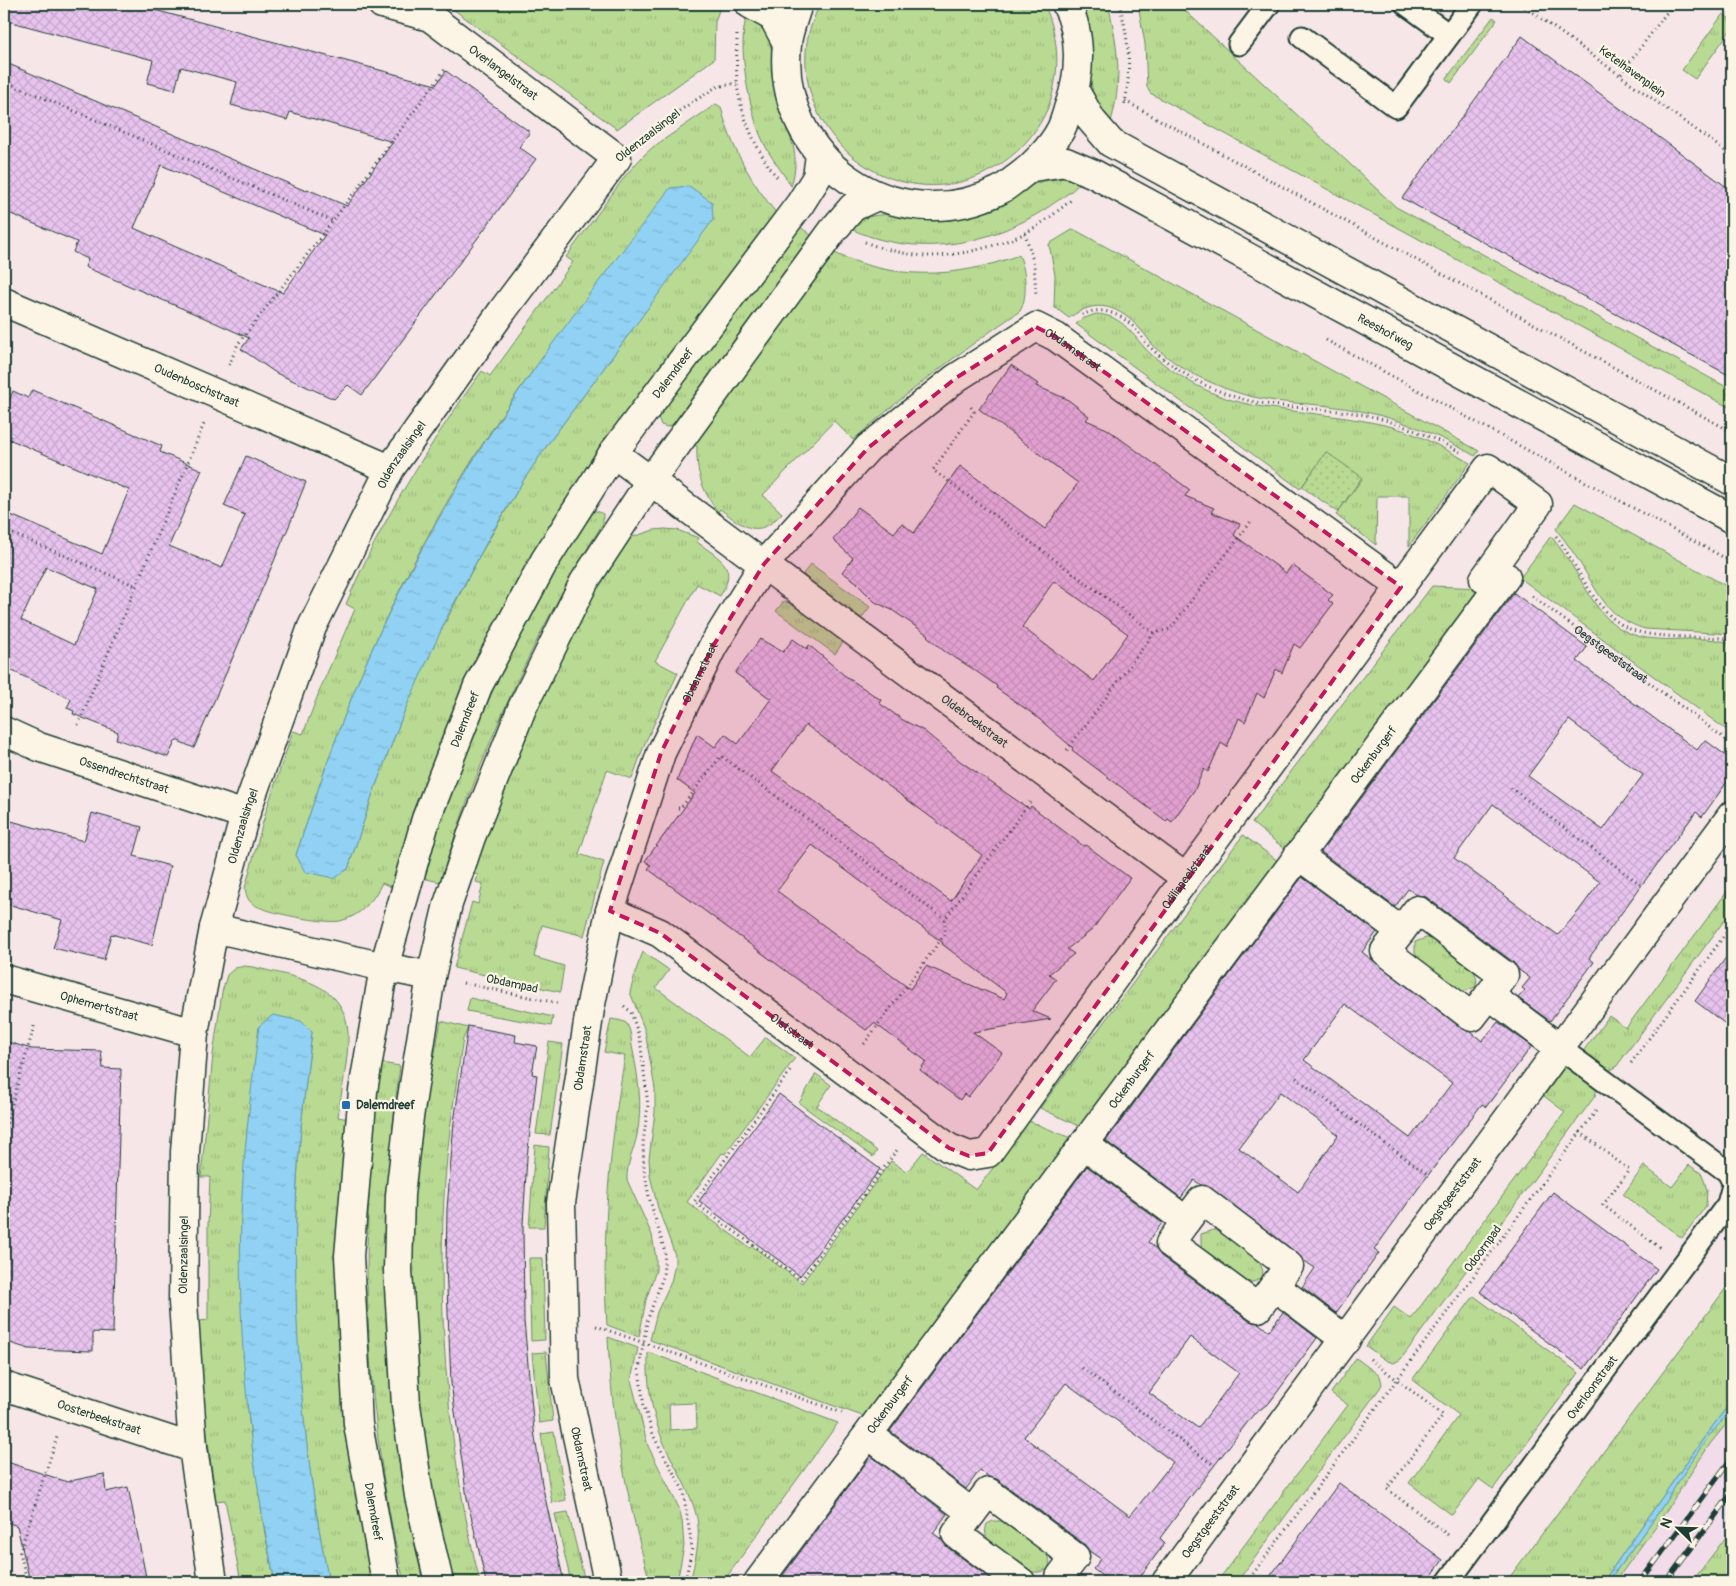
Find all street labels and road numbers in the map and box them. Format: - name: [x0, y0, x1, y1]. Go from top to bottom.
- street label: Overlangelstraat: [465, 42, 541, 104]
- street label: Ketelhavenplein: [1596, 43, 1669, 101]
- street label: Oldenzaalsingel: [613, 106, 684, 166]
- street label: Reeshofweg: [1355, 310, 1416, 353]
- street label: Obdamstraat: [1042, 325, 1104, 375]
- street label: Dalemdreef: [649, 345, 697, 401]
- street label: Oudenboschstraat: [152, 360, 242, 411]
- street label: Oldenzaalsingel: [374, 418, 429, 491]
- street label: Oegstgeeststraat: [1571, 622, 1651, 687]
- street label: Obdamstraat: [679, 639, 721, 706]
- street label: Dalemdreef: [447, 689, 483, 750]
- street label: Oldebroekstraat: [938, 691, 1011, 751]
- street label: Ockenburgerf: [1347, 723, 1400, 787]
- street label: Ossendrechtstraat: [77, 753, 171, 797]
- street label: Oldenzaalsingel: [224, 786, 261, 866]
- street label: Odiliapeelstraat: [1158, 841, 1216, 912]
- street label: Obdampad: [485, 971, 539, 997]
- street label: Ophemertstraat: [58, 988, 140, 1024]
- street label: Olststraat: [767, 1010, 817, 1052]
- street label: Obdamstraat: [570, 1024, 595, 1092]
- street label: Ockenburgerf: [1105, 1048, 1158, 1112]
- street label: Oegstgeeststraat: [1420, 1154, 1484, 1234]
- street label: Oldenzaalsingel: [176, 1215, 192, 1294]
- street label: Odoornpad: [1461, 1223, 1505, 1275]
- street label: Overloonstraat: [1564, 1353, 1621, 1422]
- street label: Ockenburgerf: [863, 1373, 917, 1437]
- street label: Oosterbeekstraat: [55, 1396, 143, 1438]
- street label: Obdamstraat: [567, 1425, 595, 1493]
- street label: Dalemdreef: [360, 1482, 386, 1542]
- street label: Oegstgeeststraat: [1178, 1482, 1243, 1562]

